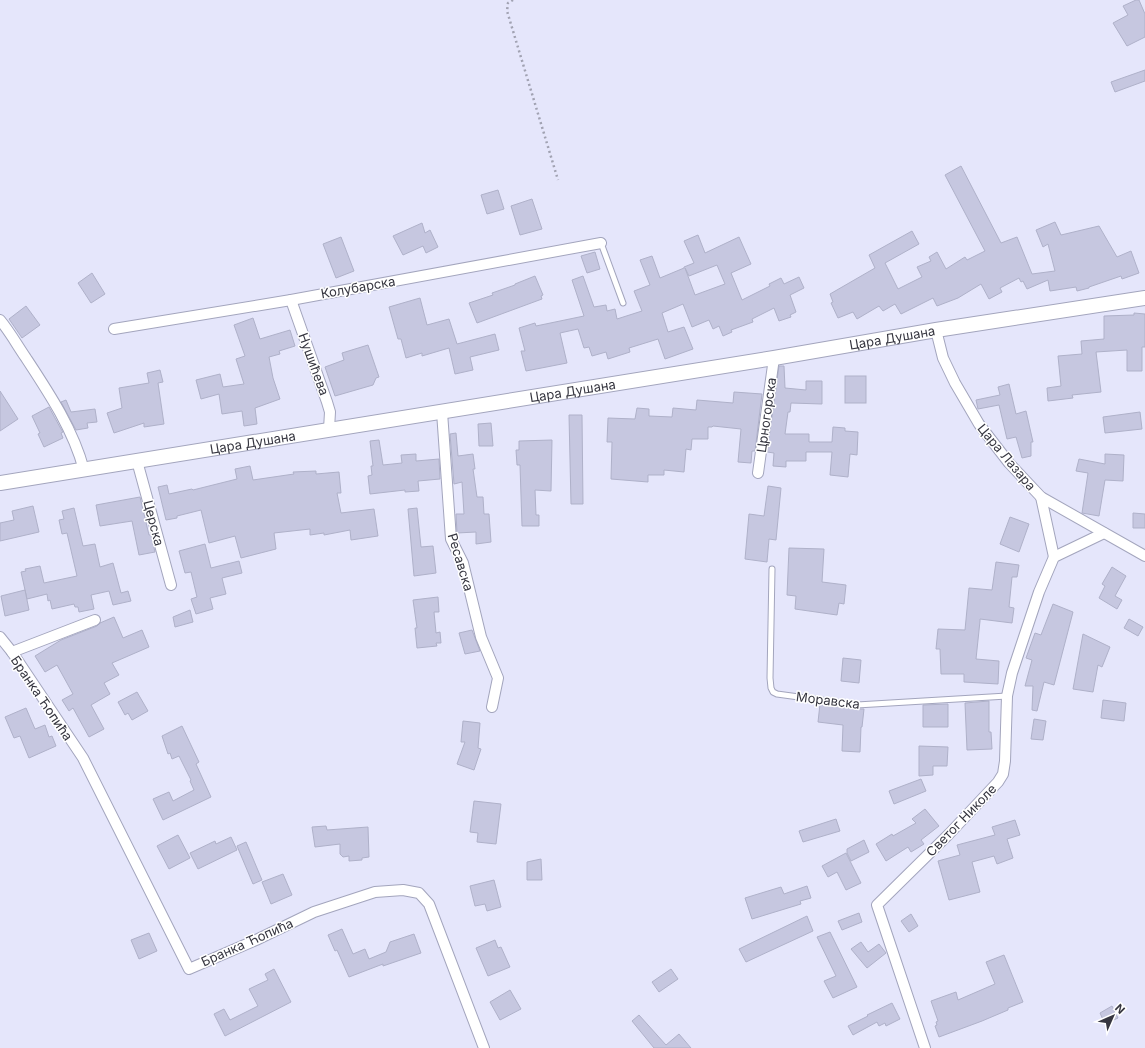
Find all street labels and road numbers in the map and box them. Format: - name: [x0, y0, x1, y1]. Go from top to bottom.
- street label: Колубарска: [320, 273, 396, 301]
- street label: Цара Душана: [848, 322, 936, 353]
- street label: Нушићева: [295, 331, 333, 397]
- street label: Цара Душана: [528, 376, 617, 405]
- street label: Црногорска: [753, 376, 779, 454]
- street label: Цара Лазара: [975, 421, 1039, 493]
- street label: Цара Душана: [209, 427, 297, 457]
- street label: Церска: [140, 498, 168, 548]
- street label: Ресавска: [445, 531, 477, 593]
- street label: Бранка Ћопића: [8, 652, 76, 744]
- street label: Моравска: [795, 688, 861, 712]
- street label: Светог Николе: [922, 781, 1000, 859]
- street label: Бранка Ћопића: [198, 915, 296, 969]

